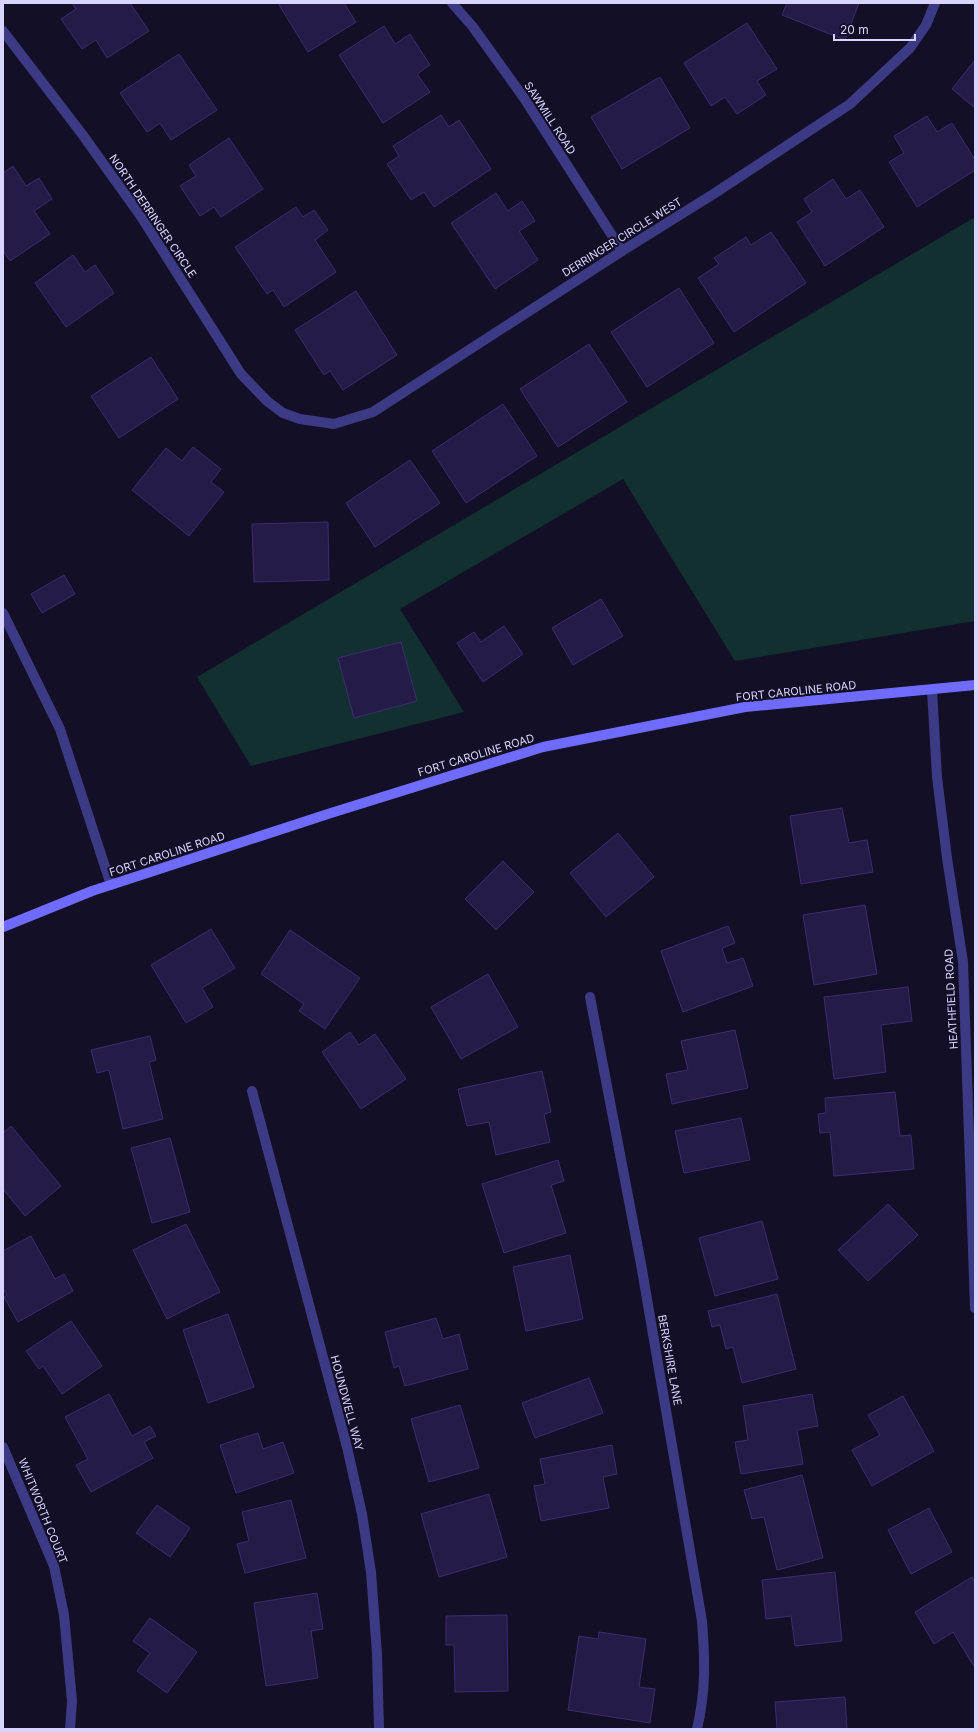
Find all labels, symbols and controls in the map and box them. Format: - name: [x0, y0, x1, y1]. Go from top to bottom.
- scale bar: [834, 16, 915, 42]
- text: 20 m: [840, 22, 869, 37]
- street label: SAWMILL ROAD: [521, 79, 579, 157]
- street label: NORTH DERRINGER CIRCLE: [106, 152, 200, 280]
- street label: DERRINGER CIRCLE WEST: [560, 194, 684, 280]
- street label: FORT CAROLINE ROAD: [735, 678, 857, 704]
- street label: FORT CAROLINE ROAD: [416, 731, 536, 779]
- street label: FORT CAROLINE ROAD: [107, 829, 227, 879]
- street label: HEATHFIELD ROAD: [941, 948, 961, 1050]
- street label: BERKSHIRE LANE: [655, 1314, 685, 1406]
- street label: HOUNDWELL WAY: [327, 1354, 367, 1453]
- street label: WHITWORTH COURT: [15, 1456, 71, 1566]

